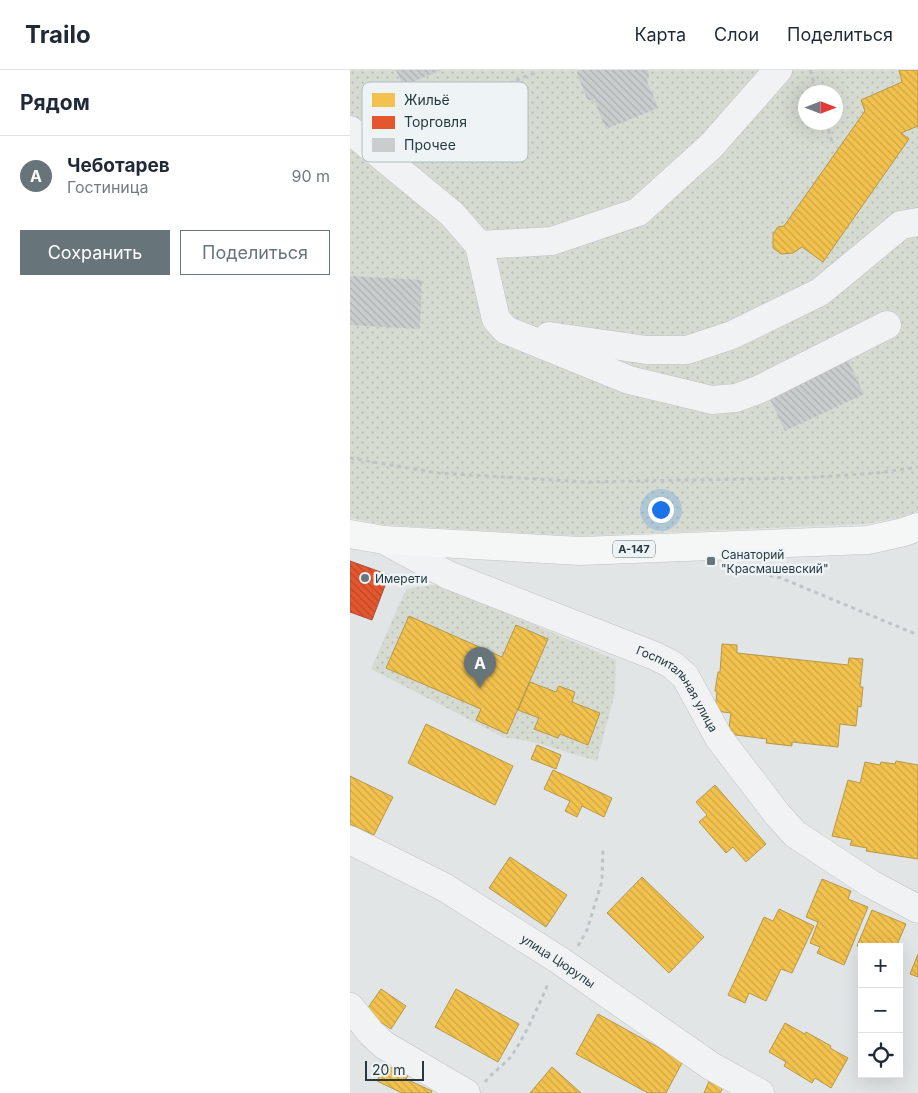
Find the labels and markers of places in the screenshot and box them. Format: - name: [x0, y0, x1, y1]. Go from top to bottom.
- place label: Санаторий "Красмашевский": [721, 547, 828, 576]
- marker: Санаторий "Красмашевский": [705, 555, 717, 567]
- place label: Имерети: [375, 571, 428, 586]
- marker: Имерети: [359, 572, 371, 584]
- pin: A: [464, 647, 496, 688]

